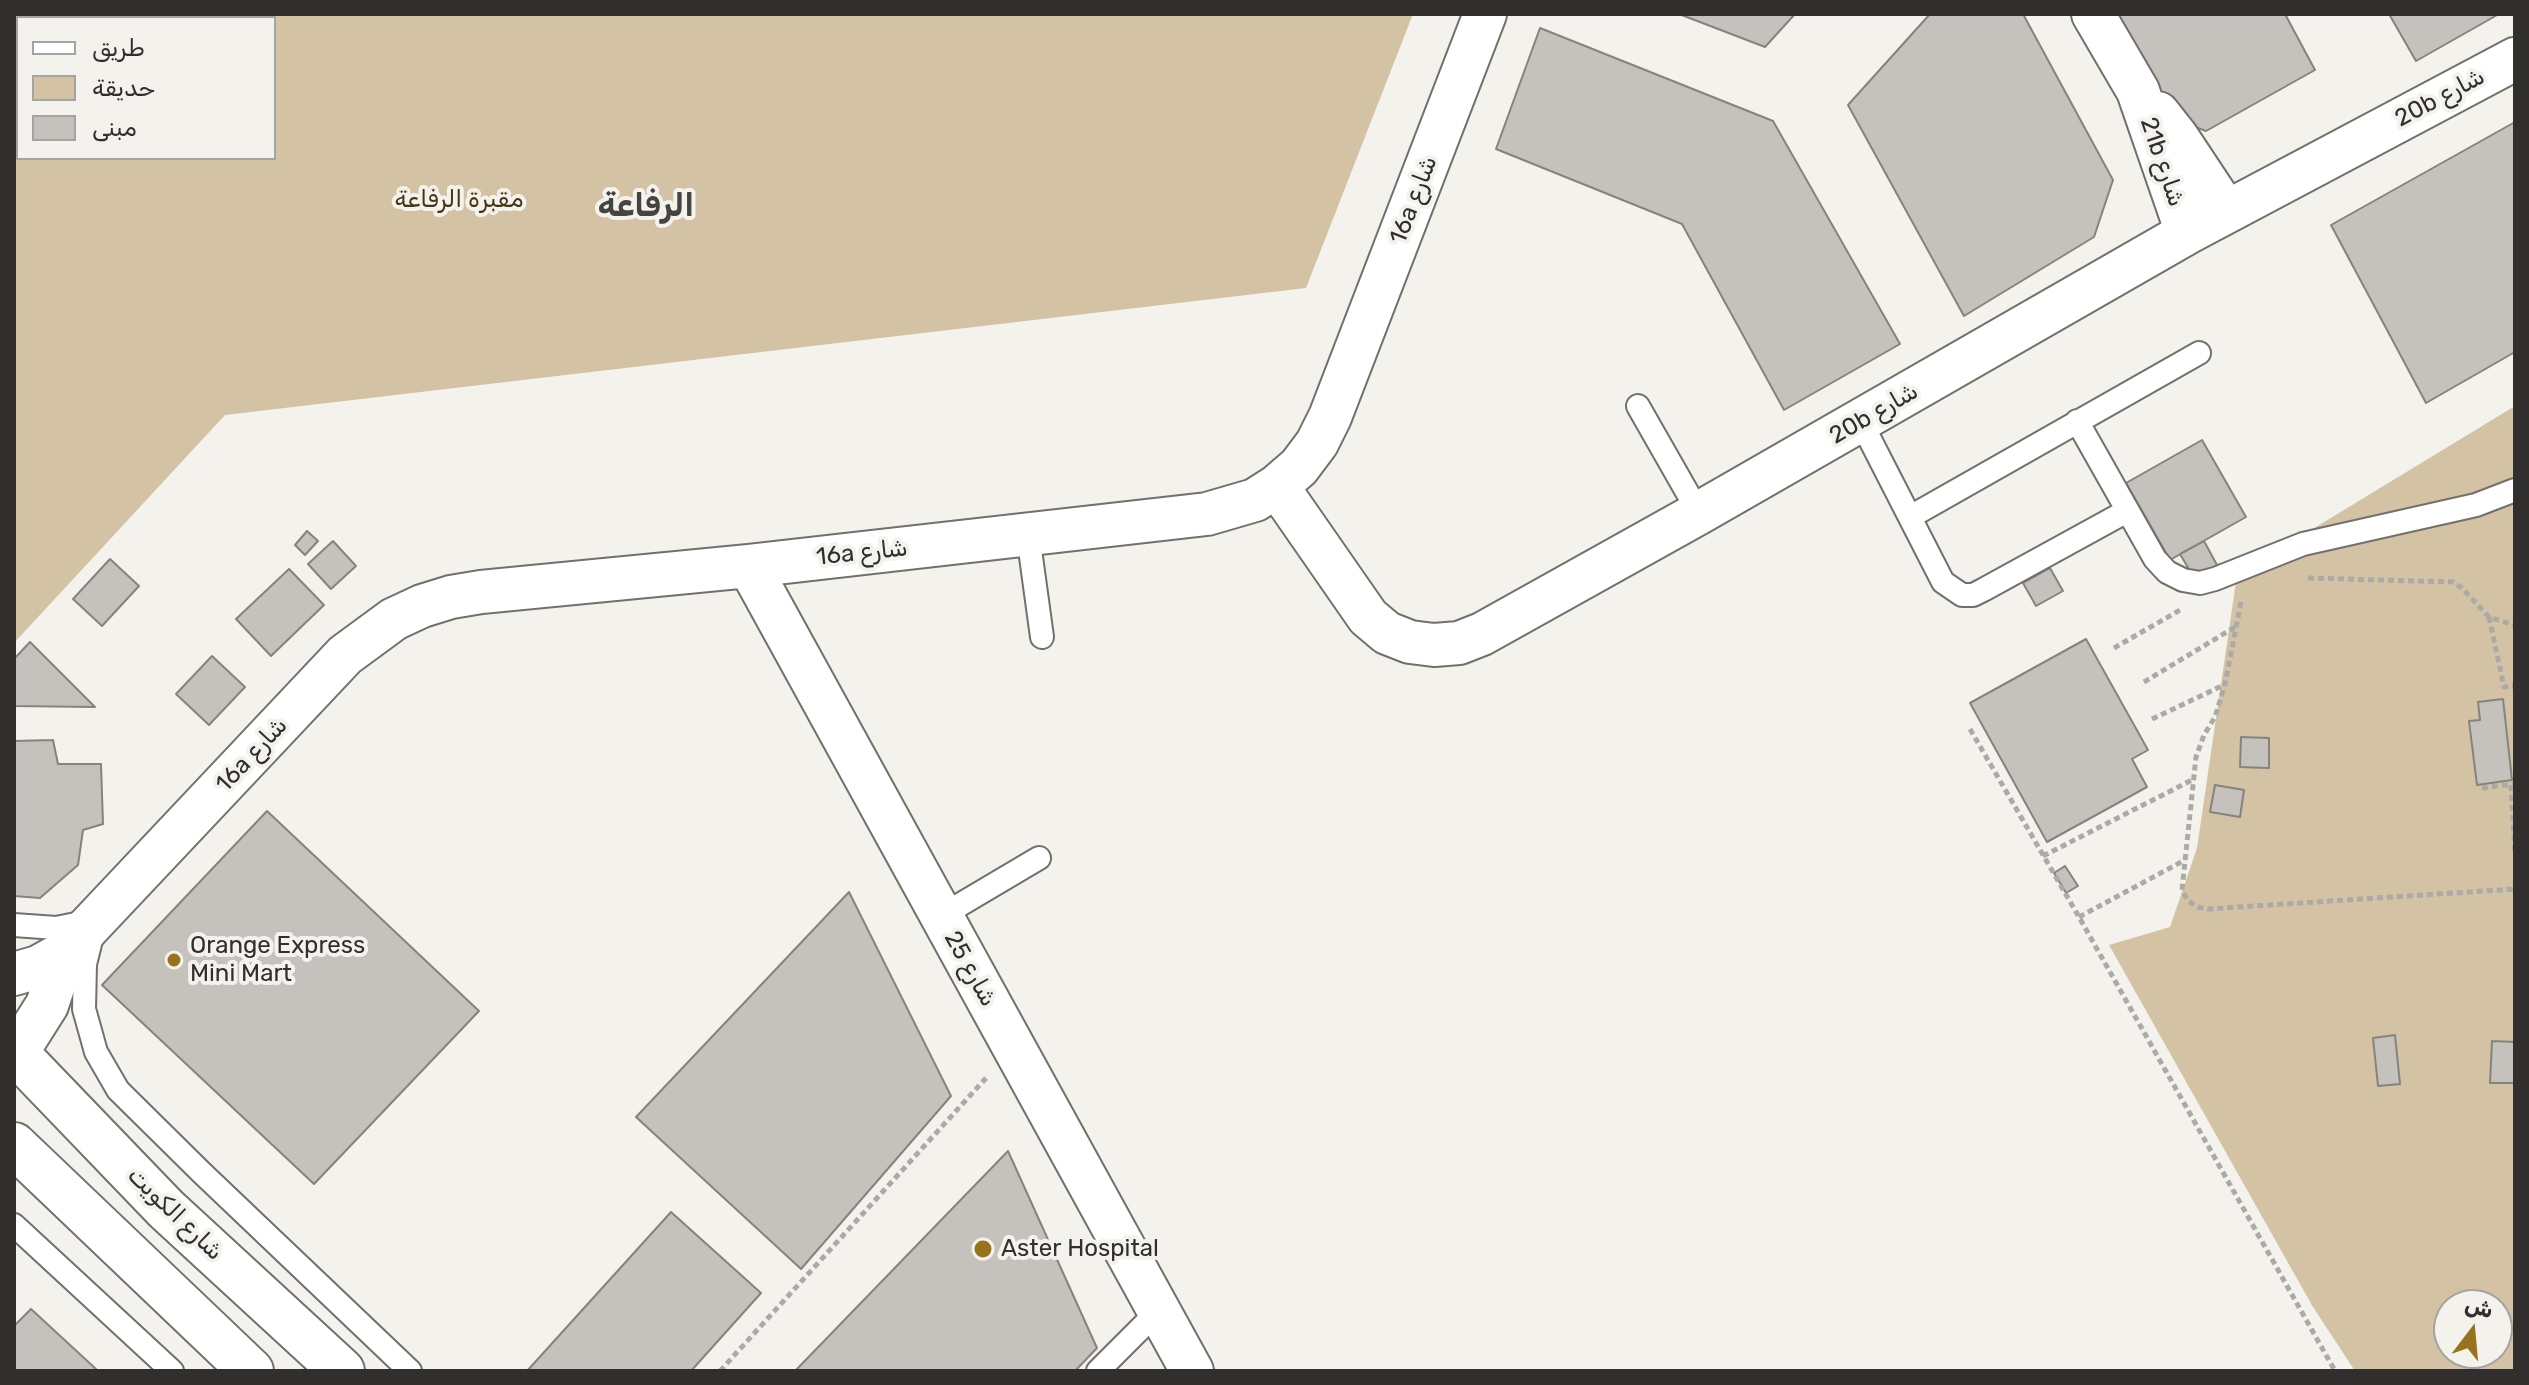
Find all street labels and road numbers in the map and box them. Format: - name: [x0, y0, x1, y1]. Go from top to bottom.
- street label: 20b شارع: [2390, 62, 2490, 134]
- street label: 21b شارع: [2133, 114, 2191, 210]
- street label: 16a شارع: [1384, 152, 1444, 248]
- street label: 20b شارع: [1825, 377, 1923, 451]
- street label: 16a شارع: [815, 534, 909, 572]
- street label: 16a شارع: [210, 712, 294, 798]
- street label: شارع 25: [938, 926, 1002, 1012]
- street label: شارع الكويت: [121, 1161, 229, 1267]

